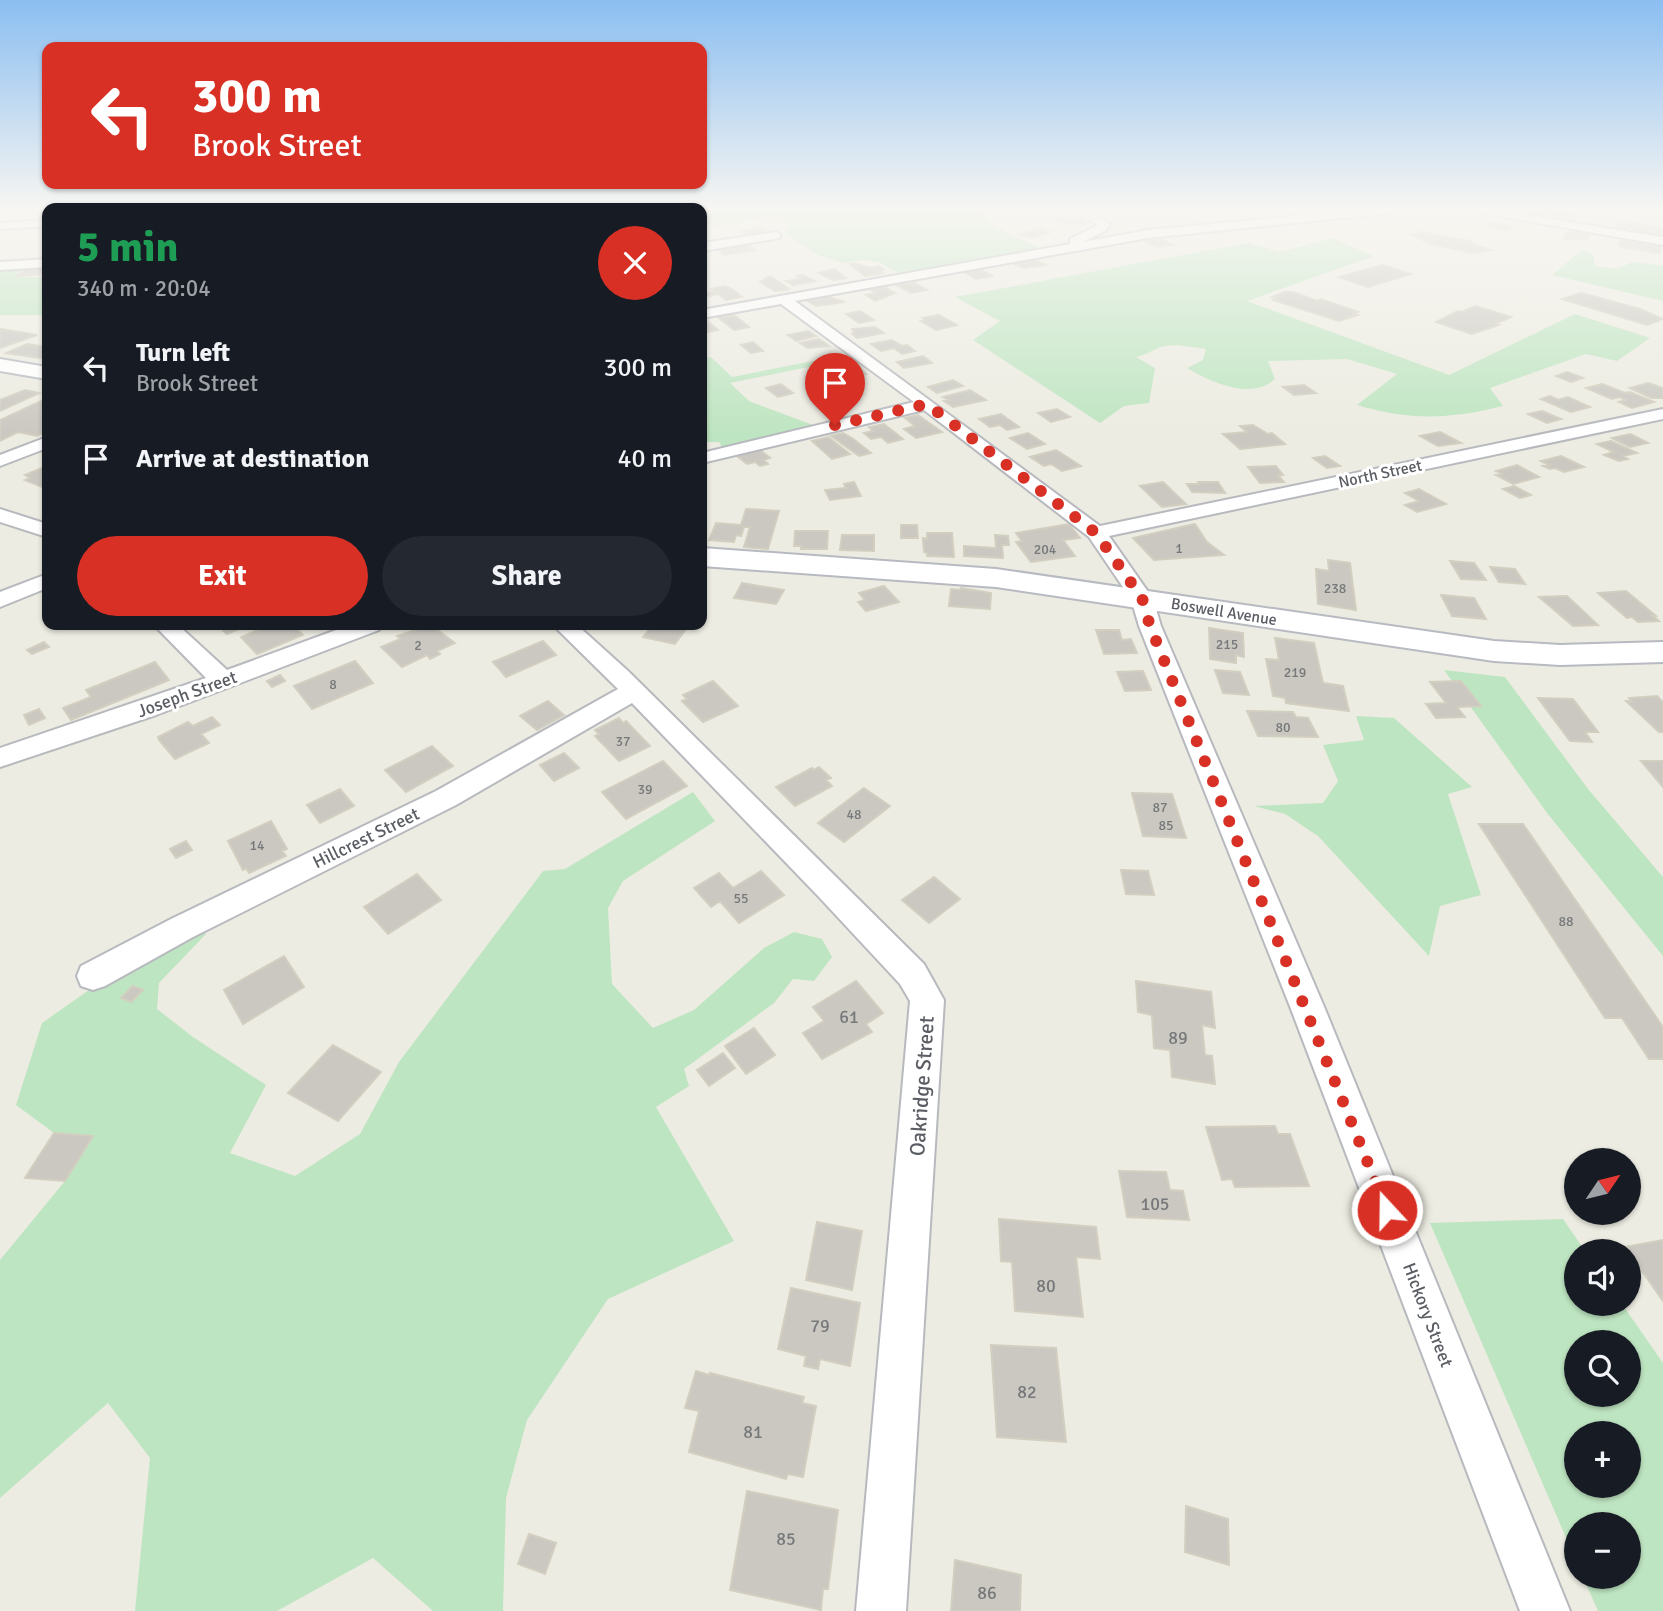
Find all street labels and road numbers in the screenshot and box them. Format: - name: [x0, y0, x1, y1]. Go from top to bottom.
- street label: North Street: [1337, 455, 1424, 493]
- street label: Boswell Avenue: [1169, 594, 1278, 630]
- street label: Joseph Street: [134, 666, 240, 722]
- street label: Hillcrest Street: [309, 803, 423, 873]
- street label: Oakridge Street: [904, 1015, 940, 1157]
- street label: Hickory Street: [1398, 1260, 1458, 1370]

